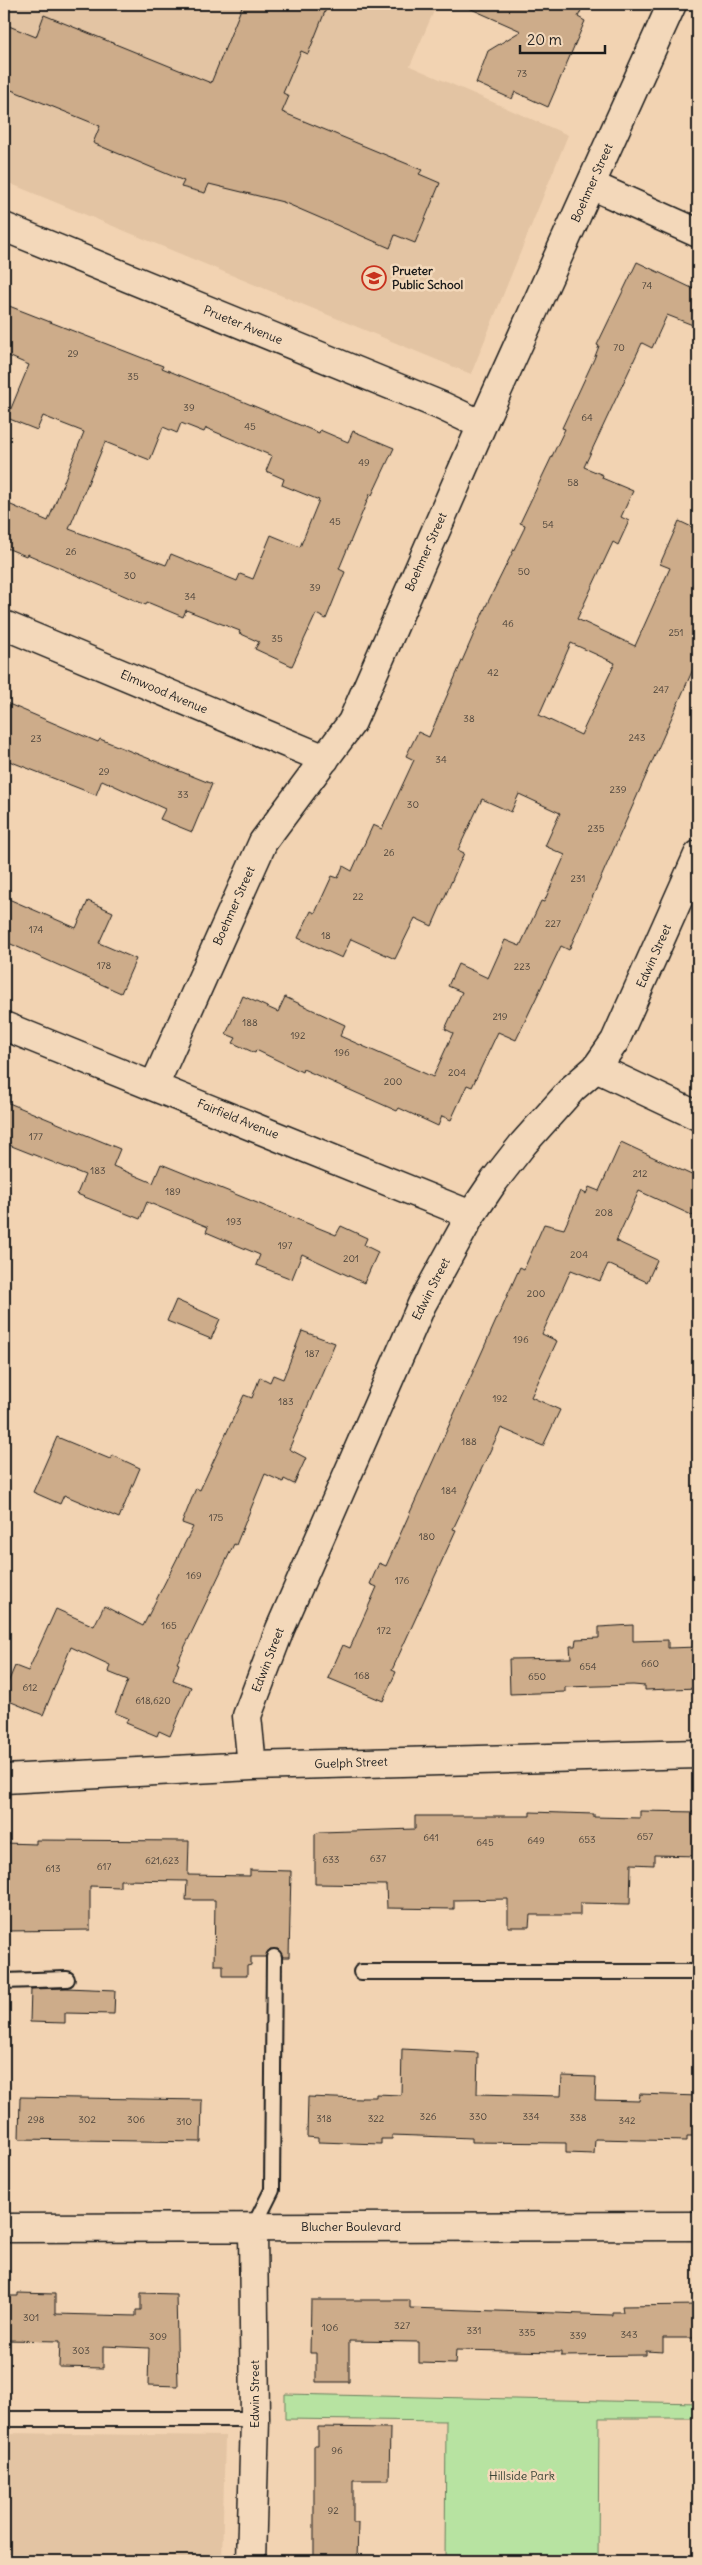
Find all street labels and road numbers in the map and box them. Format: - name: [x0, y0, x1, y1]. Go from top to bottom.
- street label: Boehmer Street: [567, 141, 616, 225]
- street label: Prueter Avenue: [201, 302, 285, 347]
- street label: Boehmer Street: [401, 510, 450, 594]
- street label: Elmwood Avenue: [118, 666, 210, 717]
- street label: Boehmer Street: [209, 864, 258, 948]
- street label: Edwin Street: [633, 922, 674, 990]
- street label: Fairfield Avenue: [195, 1095, 281, 1142]
- street label: Edwin Street: [408, 1255, 453, 1322]
- street label: Edwin Street: [248, 1625, 287, 1694]
- street label: Guelph Street: [314, 1754, 388, 1771]
- street label: Blucher Boulevard: [301, 2219, 401, 2234]
- street label: Edwin Street: [247, 2360, 262, 2428]

